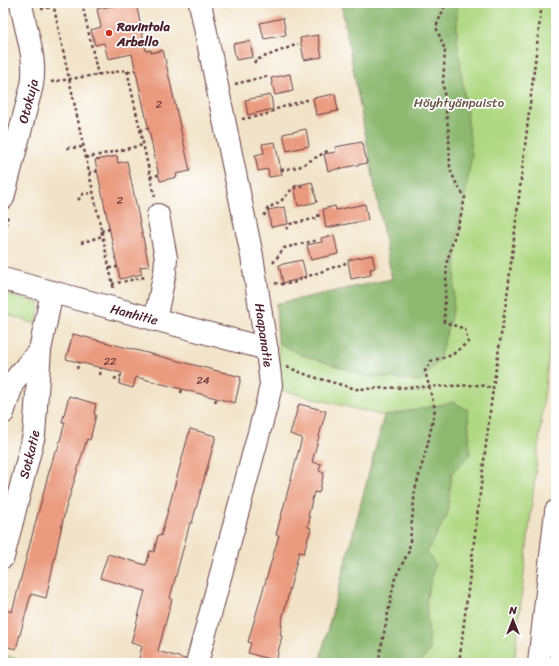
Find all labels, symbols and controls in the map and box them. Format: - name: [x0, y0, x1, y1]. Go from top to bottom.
- place label: Ravintola Arbello: [116, 15, 170, 53]
- marker: Ravintola Arbello: [104, 28, 114, 38]
- street label: Otokuja: [11, 77, 44, 126]
- park label: Höyhtyänpuisto: [414, 91, 505, 114]
- house number: 2: [156, 95, 163, 114]
- house number: 2: [117, 191, 124, 210]
- street label: Hanhitie: [108, 296, 161, 331]
- street label: Haapanatie: [248, 302, 280, 368]
- house number: 22: [104, 352, 117, 371]
- house number: 24: [196, 371, 210, 390]
- street label: Sotkatie: [12, 429, 46, 481]
- north arrow: [493, 600, 533, 640]
- text: N: [508, 601, 517, 620]

